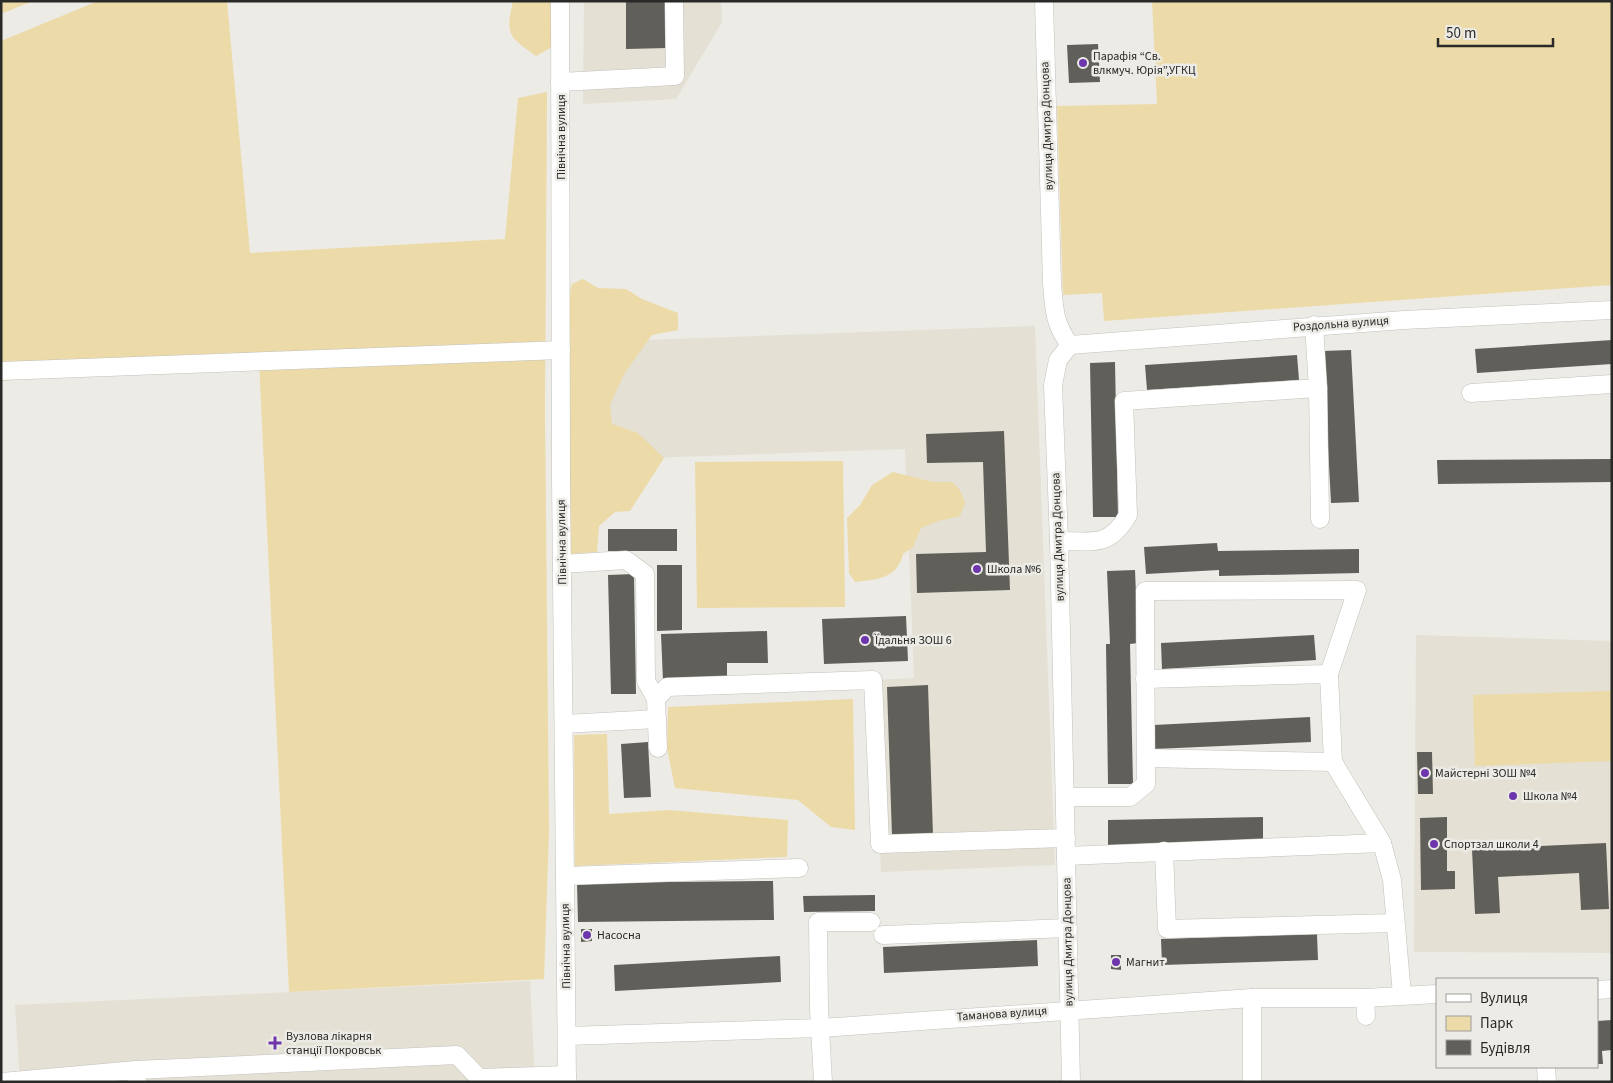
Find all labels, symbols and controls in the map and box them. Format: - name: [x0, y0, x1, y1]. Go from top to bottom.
- scale bar: [1438, 15, 1553, 47]
- text: 50 m: [1446, 23, 1476, 44]
- place label: Парафія “Св. влкмуч. Юрія”,УГКЦ: [1093, 48, 1196, 79]
- marker: Парафія “Св. влкмуч. Юрія”,УГКЦ: [1077, 57, 1089, 69]
- street label: вулиця Дмитра Донцова: [1036, 61, 1058, 191]
- street label: Північна вулиця: [553, 94, 570, 180]
- street label: Роздольна вулиця: [1292, 312, 1390, 336]
- street label: вулиця Дмитра Донцова: [1047, 472, 1069, 602]
- street label: Північна вулиця: [553, 499, 571, 585]
- place label: Школа №6: [987, 561, 1041, 578]
- marker: Школа №6: [971, 563, 983, 575]
- place label: Їдальня ЗОШ 6: [874, 632, 952, 649]
- marker: Їдальня ЗОШ 6: [859, 634, 871, 646]
- place label: Майстерні ЗОШ №4: [1435, 765, 1536, 782]
- marker: Майстерні ЗОШ №4: [1419, 767, 1431, 779]
- place label: Школа №4: [1523, 788, 1577, 805]
- marker: Школа №4: [1507, 790, 1519, 802]
- place label: Спортзал школи 4: [1444, 836, 1539, 853]
- marker: Спортзал школи 4: [1428, 838, 1440, 850]
- street label: вулиця Дмитра Донцова: [1058, 877, 1078, 1007]
- street label: Північна вулиця: [557, 903, 575, 989]
- place label: Насосна: [597, 927, 641, 944]
- marker: Насосна: [581, 929, 593, 941]
- place label: Магнит: [1126, 954, 1165, 971]
- marker: Магнит: [1110, 956, 1122, 968]
- legend: [1436, 978, 1598, 1068]
- text: Вулиця: [1480, 988, 1528, 1009]
- street label: Таманова вулиця: [956, 1002, 1048, 1026]
- text: Парк: [1480, 1013, 1514, 1034]
- place label: Вузлова лікарня станції Покровськ: [286, 1028, 381, 1059]
- marker: Вузлова лікарня станції Покровськ: [268, 1036, 282, 1050]
- text: Будівля: [1480, 1038, 1530, 1059]

